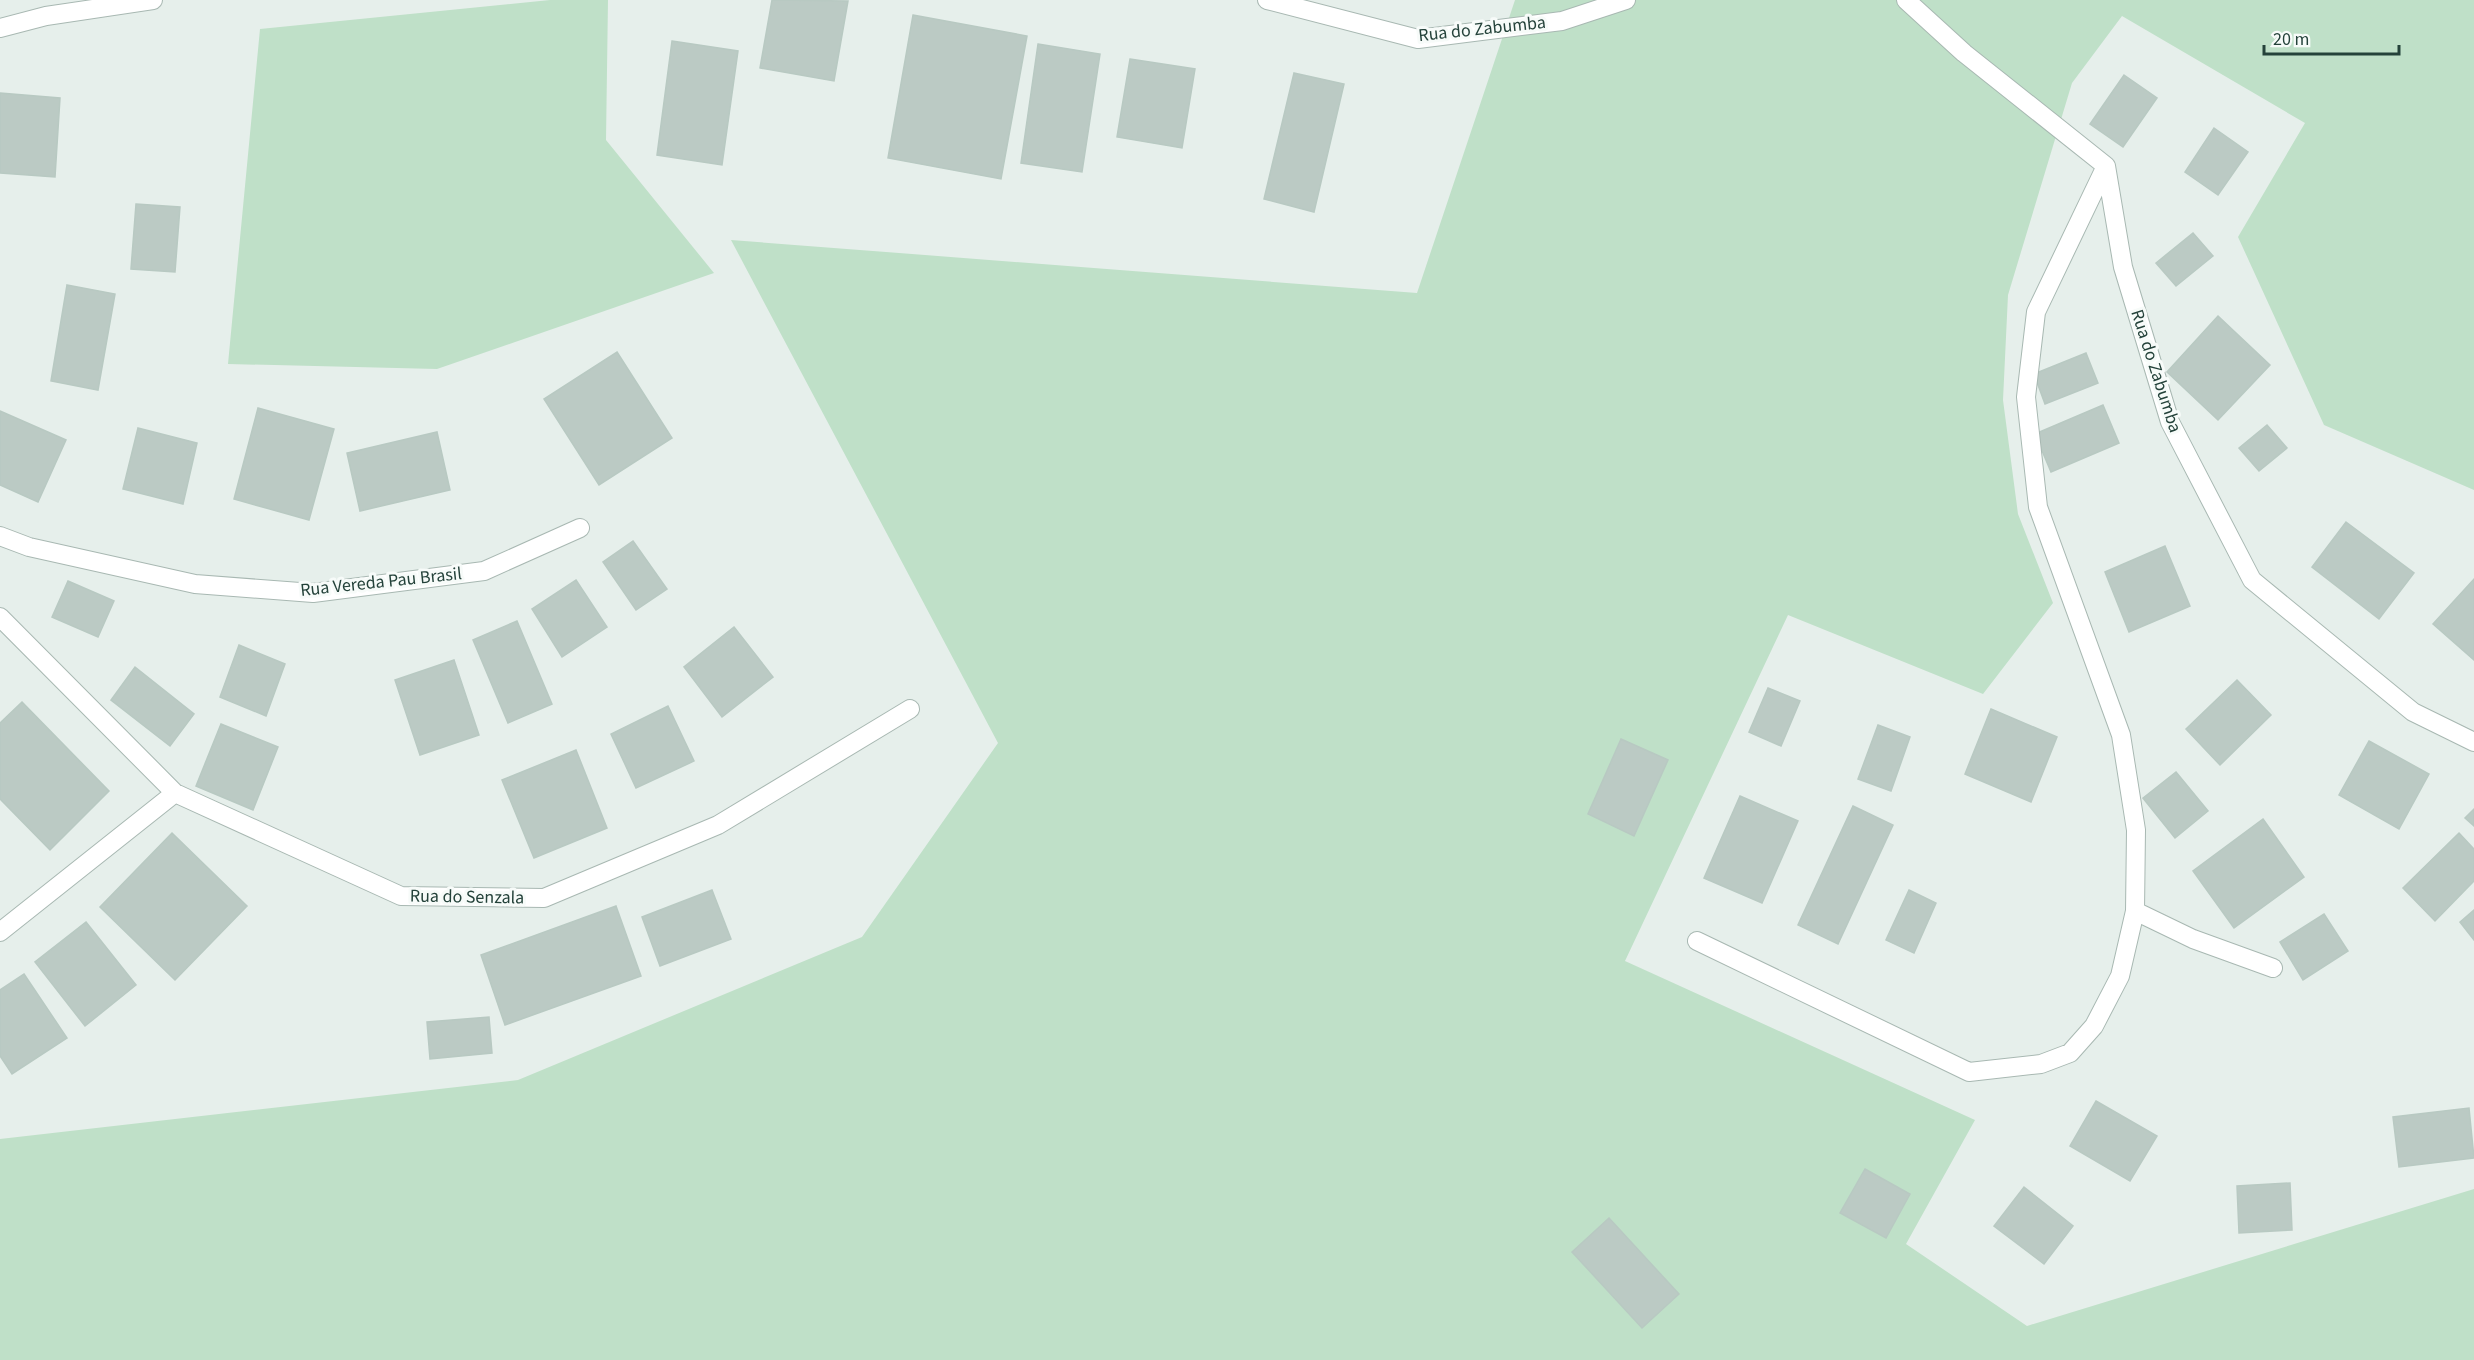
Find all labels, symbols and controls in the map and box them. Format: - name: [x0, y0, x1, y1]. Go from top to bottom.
- street label: Rua do Zabumba: [1417, 10, 1547, 48]
- scale bar: [2264, 18, 2399, 56]
- text: 20 m: [2273, 27, 2309, 52]
- street label: Rua do Zabumba: [2124, 306, 2188, 436]
- street label: Rua Vereda Pau Brasil: [299, 561, 463, 603]
- street label: Rua do Senzala: [410, 884, 524, 910]

